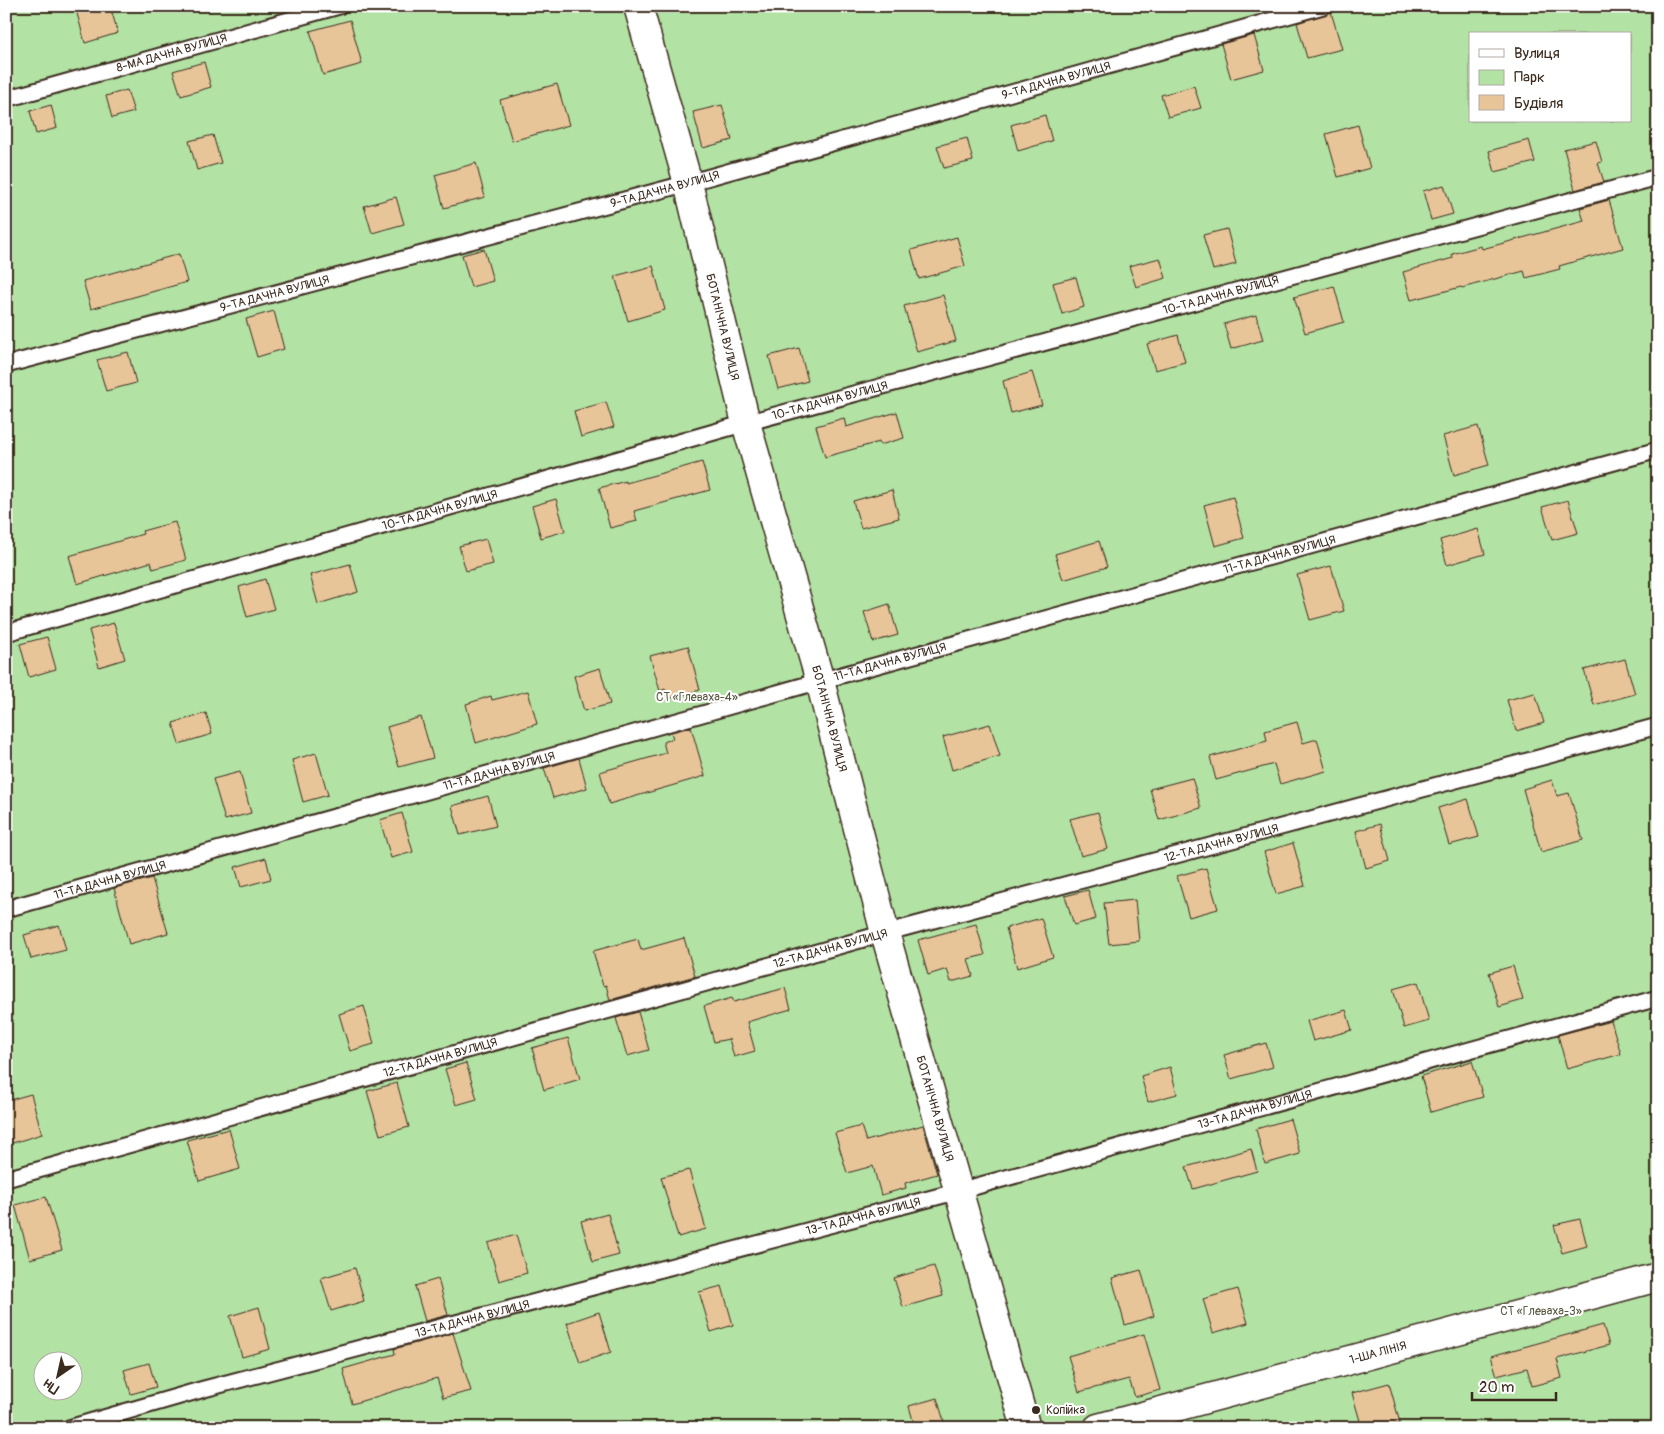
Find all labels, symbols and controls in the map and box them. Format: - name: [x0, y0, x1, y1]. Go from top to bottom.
- street label: 8-МА ДАЧНА ВУЛИЦЯ: [115, 30, 229, 75]
- legend: [1469, 32, 1632, 122]
- text: Вулиця: [1514, 44, 1560, 63]
- street label: 9-ТА ДАЧНА ВУЛИЦЯ: [1000, 58, 1112, 103]
- text: Парк: [1514, 68, 1545, 87]
- text: Будівля: [1514, 94, 1563, 113]
- street label: 9-ТА ДАЧНА ВУЛИЦЯ: [609, 167, 721, 211]
- street label: 9-ТА ДАЧНА ВУЛИЦЯ: [218, 272, 331, 315]
- street label: БОТАНІЧНА ВУЛИЦЯ: [703, 272, 743, 382]
- street label: 10-ТА ДАЧНА ВУЛИЦЯ: [1161, 272, 1280, 318]
- street label: 10-ТА ДАЧНА ВУЛИЦЯ: [770, 378, 889, 423]
- street label: 10-ТА ДАЧНА ВУЛИЦЯ: [380, 486, 499, 533]
- street label: 11-ТА ДАЧНА ВУЛИЦЯ: [1222, 532, 1337, 577]
- street label: 11-ТА ДАЧНА ВУЛИЦЯ: [832, 639, 948, 684]
- street label: БОТАНІЧНА ВУЛИЦЯ: [808, 664, 851, 773]
- park label: СТ «Глеваха-4»: [656, 690, 738, 705]
- street label: 11-ТА ДАЧНА ВУЛИЦЯ: [441, 748, 557, 794]
- street label: 12-ТА ДАЧНА ВУЛИЦЯ: [1163, 820, 1280, 865]
- street label: 11-ТА ДАЧНА ВУЛИЦЯ: [52, 857, 168, 903]
- street label: 12-ТА ДАЧНА ВУЛИЦЯ: [772, 925, 889, 971]
- street label: 12-ТА ДАЧНА ВУЛИЦЯ: [382, 1034, 499, 1081]
- street label: БОТАНІЧНА ВУЛИЦЯ: [913, 1054, 957, 1163]
- street label: 13-ТА ДАЧНА ВУЛИЦЯ: [1196, 1086, 1314, 1132]
- street label: 13-ТА ДАЧНА ВУЛИЦЯ: [804, 1194, 922, 1238]
- street label: 13-ТА ДАЧНА ВУЛИЦЯ: [414, 1296, 531, 1341]
- park label: СТ «Глеваха-3»: [1500, 1304, 1582, 1319]
- street label: 1-ША ЛІНІЯ: [1348, 1338, 1408, 1367]
- north arrow: [32, 1352, 82, 1402]
- scale bar: [1472, 1369, 1555, 1401]
- text: Пн: [40, 1375, 62, 1398]
- text: 20 m: [1479, 1378, 1514, 1397]
- place label: Копійка: [1046, 1403, 1086, 1418]
- marker: Копійка: [1030, 1404, 1042, 1416]

